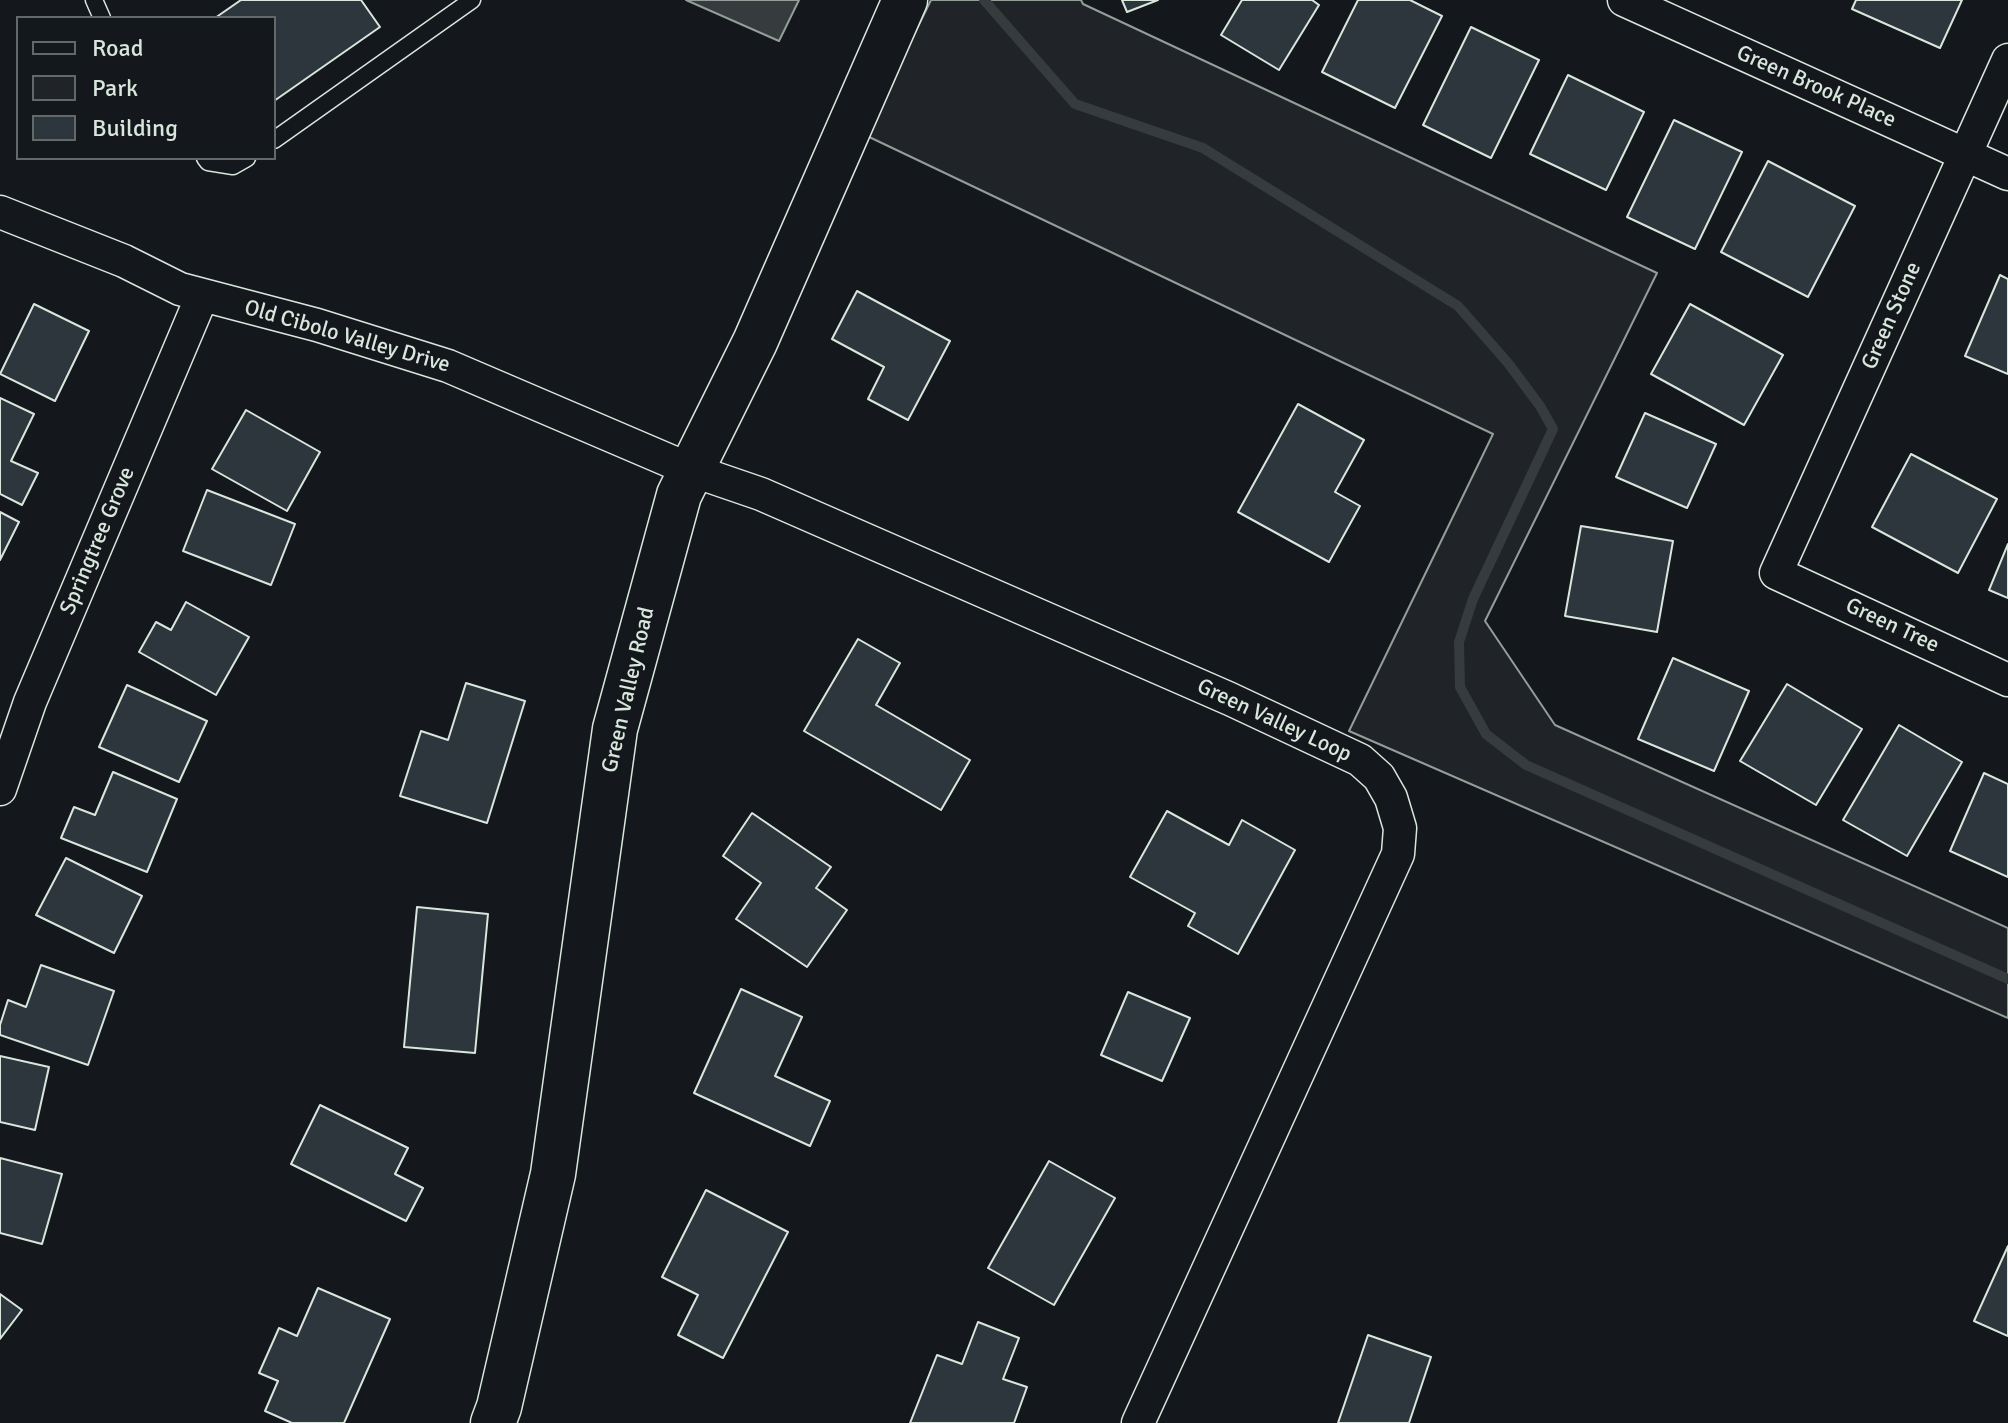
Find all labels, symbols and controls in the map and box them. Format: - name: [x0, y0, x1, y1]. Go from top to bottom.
- legend: [16, 16, 276, 160]
- text: Road: [92, 33, 143, 63]
- street label: Green Brook Place: [1732, 40, 1900, 134]
- text: Park: [92, 73, 138, 103]
- text: Building: [92, 113, 178, 143]
- street label: Green Stone: [1857, 258, 1927, 374]
- street label: Old Cibolo Valley Drive: [241, 295, 453, 379]
- street label: Springtree Grove: [55, 463, 141, 619]
- street label: Green Tree: [1841, 593, 1943, 659]
- street label: Green Valley Road: [597, 605, 661, 775]
- street label: Green Valley Loop: [1193, 674, 1355, 768]

